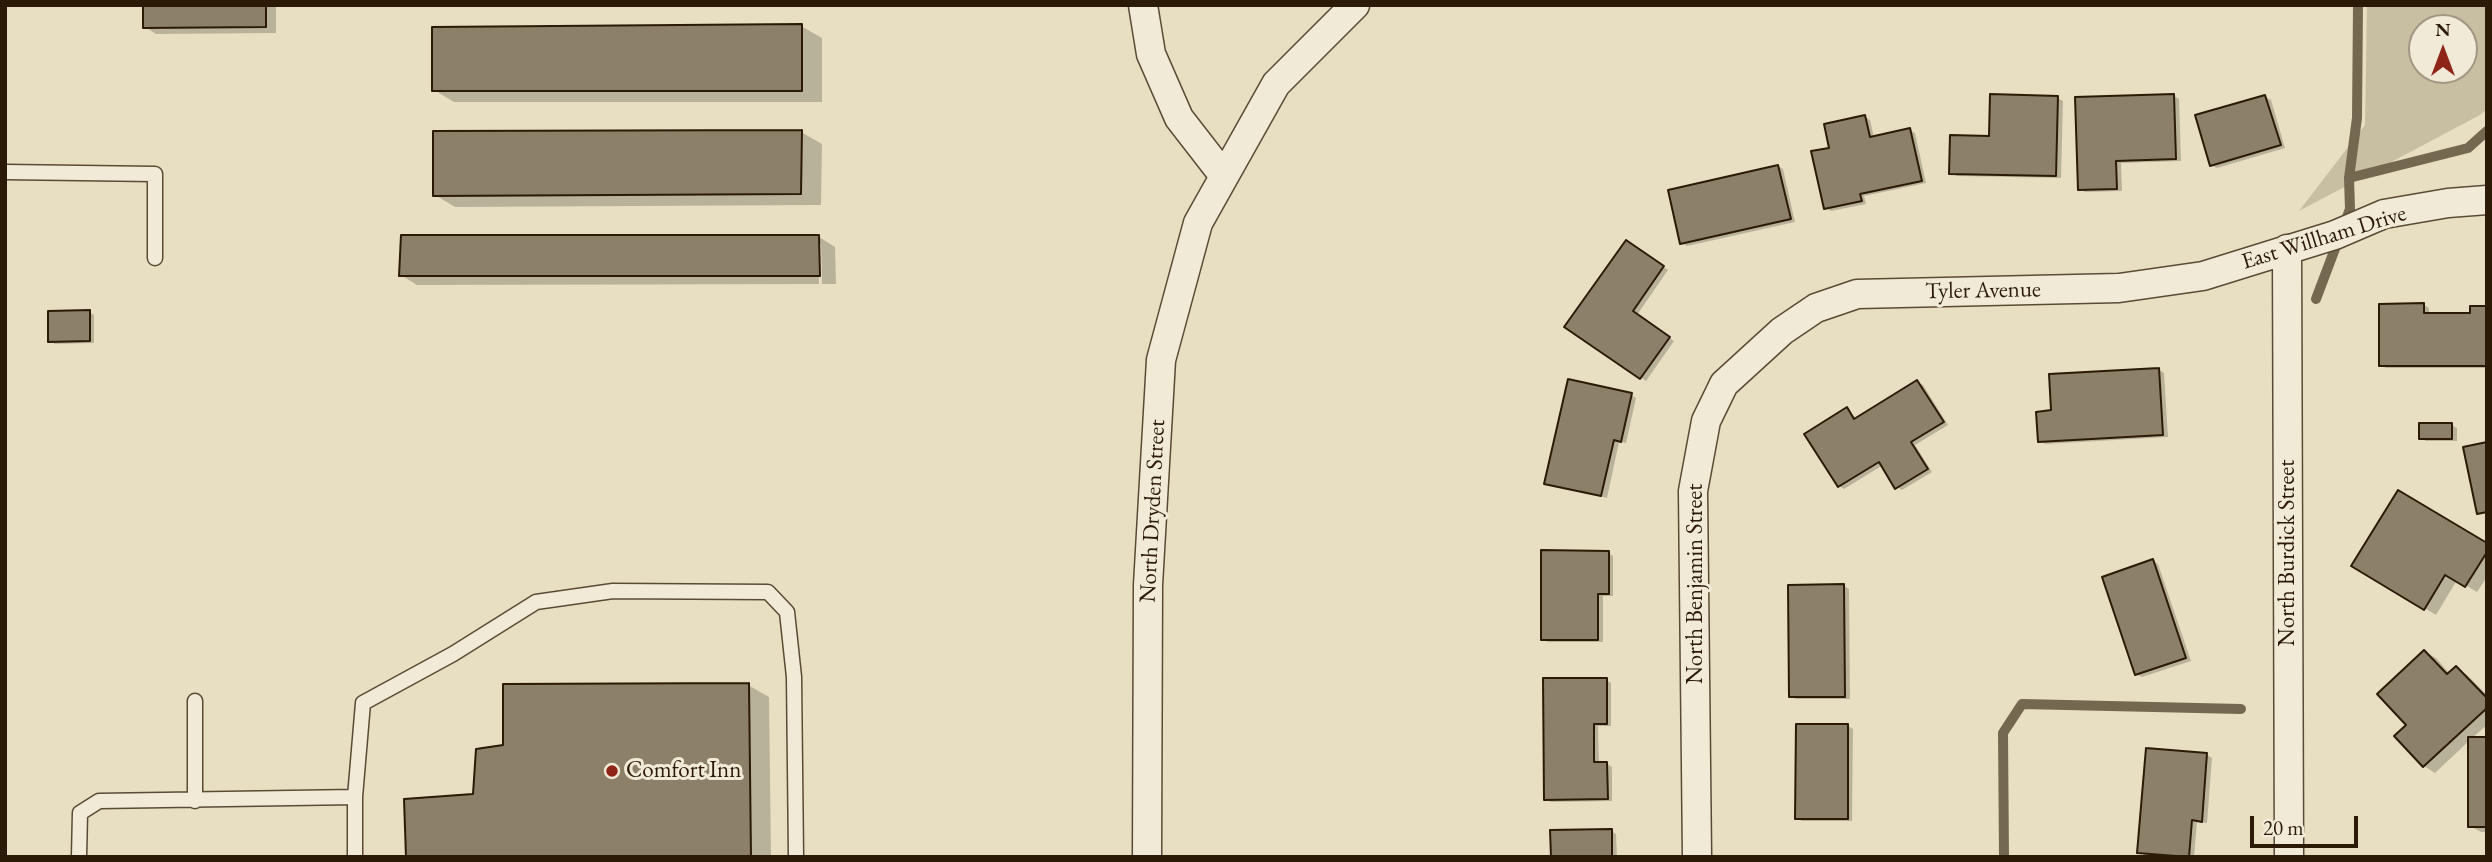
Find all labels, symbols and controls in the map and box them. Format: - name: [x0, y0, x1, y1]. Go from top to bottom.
- north arrow: [2408, 14, 2478, 84]
- text: N: [2435, 17, 2451, 42]
- street label: East Willham Drive: [2238, 200, 2410, 276]
- street label: Tyler Avenue: [1925, 276, 2041, 306]
- street label: North Dryden Street: [1134, 419, 1172, 603]
- street label: North Burdick Street: [2274, 460, 2302, 646]
- street label: North Benjamin Street: [1682, 484, 1710, 684]
- place label: Comfort Inn: [626, 757, 741, 785]
- marker: Comfort Inn: [604, 763, 620, 779]
- scale bar: [2254, 802, 2362, 846]
- text: 20 m: [2263, 814, 2304, 841]

